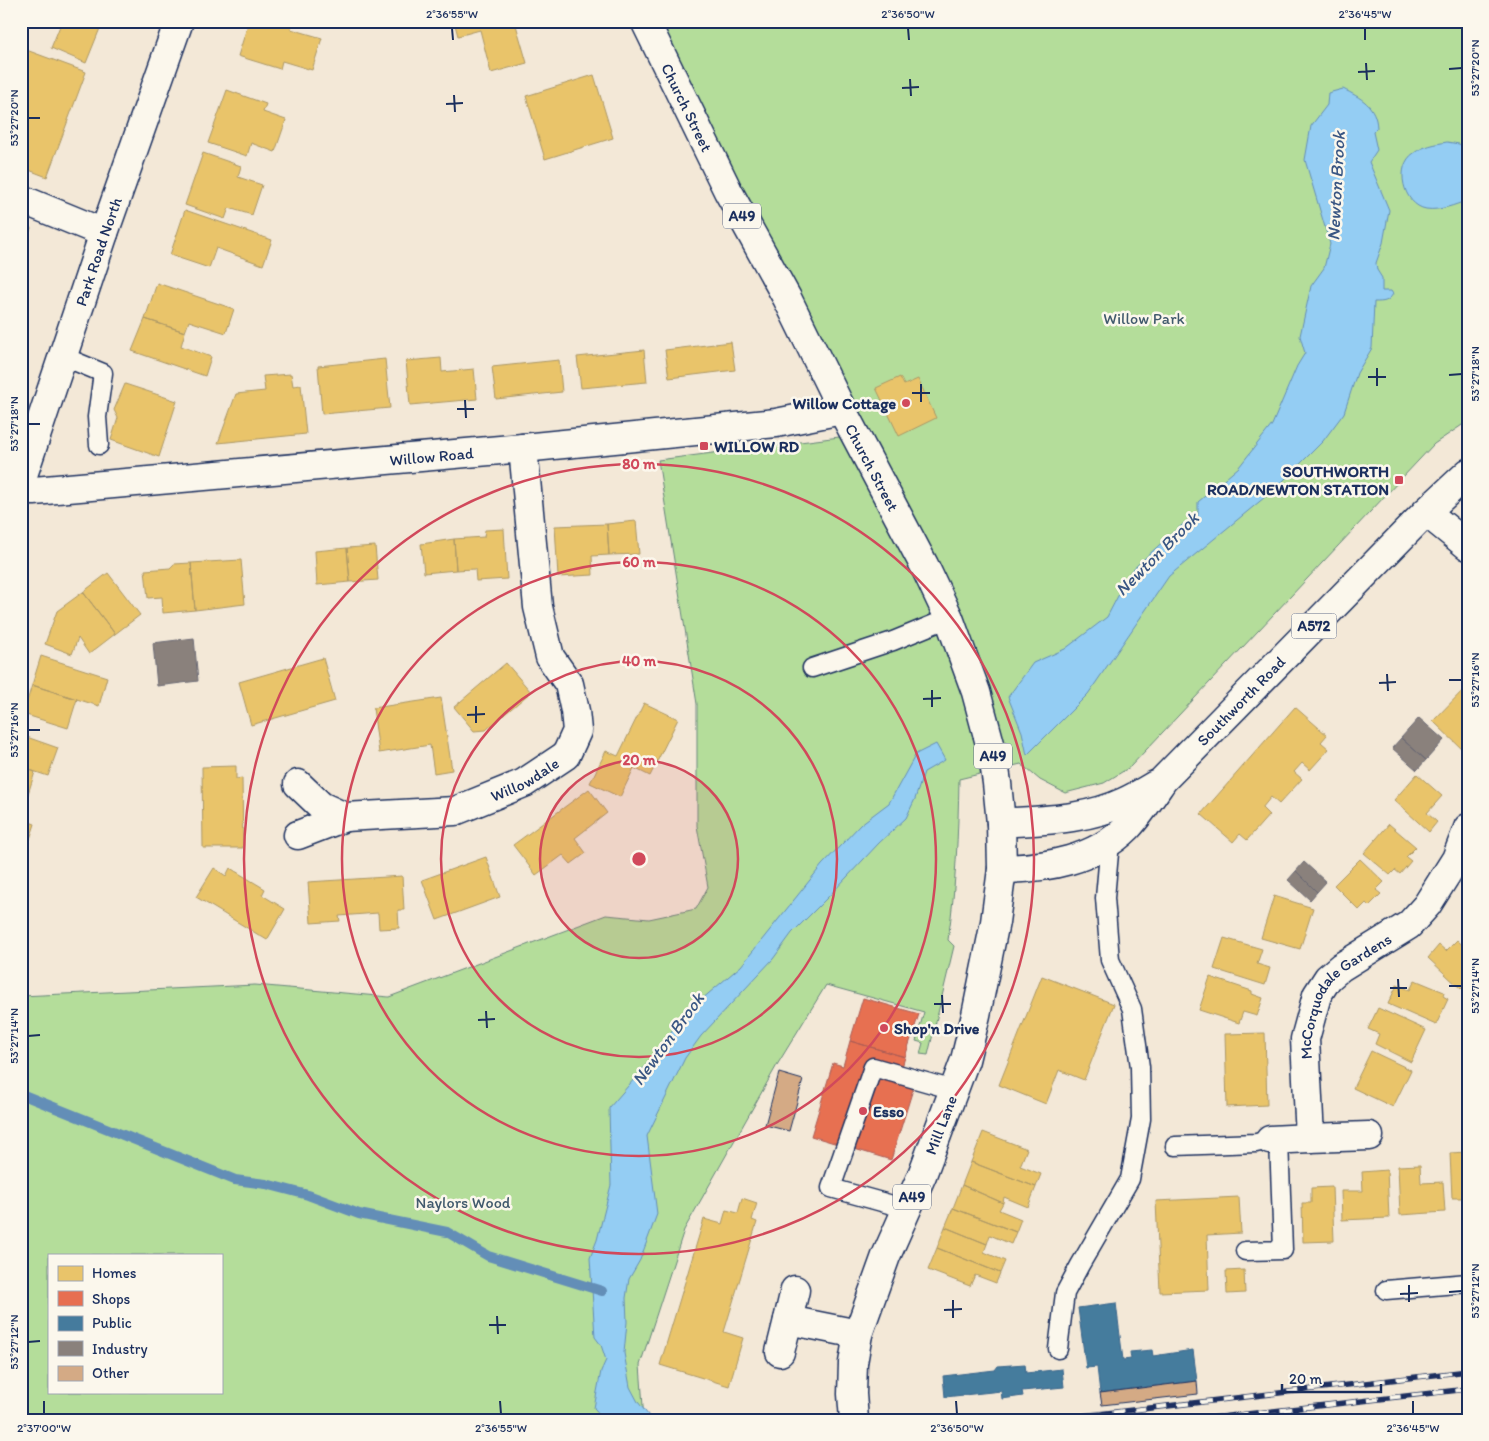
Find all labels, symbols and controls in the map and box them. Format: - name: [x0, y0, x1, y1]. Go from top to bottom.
- text: 2°36'55"W: [426, 7, 478, 21]
- text: 2°36'50"W: [881, 7, 935, 21]
- text: 2°36'45"W: [1338, 7, 1392, 21]
- text: 53°27'20"N: [1468, 39, 1482, 97]
- street label: Church Street: [657, 60, 717, 155]
- text: 53°27'20"N: [7, 89, 21, 147]
- water label: Newton Brook: [1322, 129, 1350, 241]
- street label: Park Road North: [71, 194, 126, 308]
- road number: A49: [723, 204, 761, 228]
- park label: Willow Park: [1103, 309, 1185, 328]
- text: 53°27'18"N: [1468, 346, 1482, 402]
- place label: Willow Cottage: [793, 394, 896, 414]
- text: 53°27'18"N: [7, 396, 21, 452]
- marker: Willow Cottage: [900, 397, 912, 409]
- street label: Church Street: [841, 420, 903, 514]
- place label: WILLOW RD: [714, 437, 800, 456]
- marker: WILLOW RD: [698, 440, 710, 452]
- street label: Willow Road: [389, 443, 475, 469]
- text: 80 m: [622, 455, 656, 473]
- place label: SOUTHWORTH ROAD/NEWTON STATION: [1207, 462, 1389, 499]
- marker: SOUTHWORTH ROAD/NEWTON STATION: [1393, 474, 1405, 486]
- water label: Newton Brook: [1111, 506, 1205, 600]
- text: 60 m: [622, 553, 656, 571]
- road number: A572: [1292, 614, 1336, 638]
- text: 40 m: [622, 652, 657, 670]
- street label: Southworth Road: [1193, 652, 1289, 749]
- text: 53°27'16"N: [1468, 652, 1482, 708]
- text: 53°27'16"N: [7, 702, 21, 758]
- road number: A49: [974, 744, 1012, 768]
- text: 20 m: [622, 751, 656, 769]
- street label: Willowdale: [488, 753, 562, 805]
- centre of rings: [630, 850, 648, 868]
- street label: McCorquodale Gardens: [1296, 929, 1395, 1060]
- text: 53°27'14"N: [1468, 958, 1482, 1014]
- water label: Newton Brook: [627, 987, 710, 1090]
- text: 53°27'14"N: [7, 1008, 21, 1064]
- place label: Shop'n Drive: [894, 1019, 980, 1039]
- marker: Shop'n Drive: [878, 1022, 890, 1034]
- street label: Mill Lane: [921, 1092, 961, 1157]
- place label: Esso: [873, 1102, 904, 1121]
- marker: Esso: [857, 1105, 869, 1117]
- road number: A49: [893, 1184, 931, 1210]
- park label: Naylors Wood: [416, 1193, 511, 1212]
- legend: [48, 1254, 222, 1394]
- text: 53°27'12"N: [1468, 1263, 1482, 1319]
- text: Homes: [92, 1264, 137, 1282]
- text: Shops: [92, 1290, 131, 1308]
- text: 53°27'12"N: [7, 1314, 21, 1370]
- text: Public: [92, 1314, 132, 1332]
- text: Industry: [92, 1340, 148, 1358]
- scale bar: [1282, 1361, 1380, 1393]
- text: Other: [92, 1364, 129, 1382]
- text: 20 m: [1289, 1370, 1323, 1388]
- text: 2°37'00"W: [17, 1421, 71, 1435]
- text: 2°36'55"W: [475, 1421, 527, 1435]
- text: 2°36'50"W: [930, 1421, 984, 1435]
- text: 2°36'45"W: [1386, 1421, 1440, 1435]

